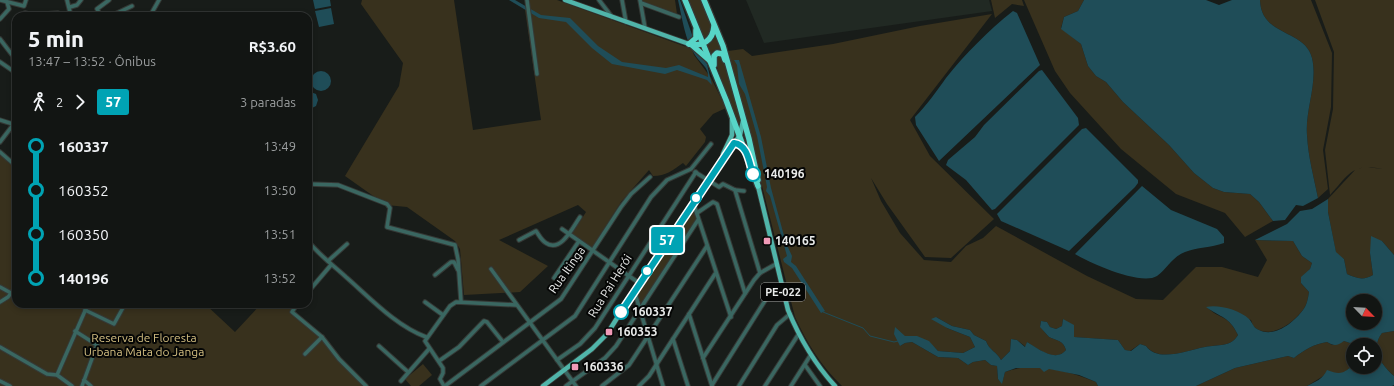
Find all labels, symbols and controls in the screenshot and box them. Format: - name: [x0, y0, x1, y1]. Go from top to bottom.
- text: 5 min: [28, 26, 84, 51]
- text: R$3.60: [249, 38, 296, 55]
- text: 13:47 – 13:52 · Ônibus: [28, 54, 156, 68]
- icon: walk: [28, 91, 50, 113]
- icon: forward: [69, 91, 91, 113]
- text: 57: [105, 94, 121, 110]
- text: 2: [56, 95, 63, 109]
- text: 3 paradas: [240, 95, 296, 109]
- text: 160337: [58, 138, 109, 155]
- text: 13:49: [263, 139, 296, 153]
- marker: 140196: [745, 166, 761, 182]
- place label: 140196: [764, 167, 805, 180]
- text: 160352: [58, 182, 109, 199]
- text: 13:50: [263, 183, 296, 197]
- unlabelled marker: [690, 192, 702, 204]
- text: 160350: [58, 226, 109, 243]
- text: 13:51: [263, 227, 296, 241]
- line badge: 57: [649, 227, 685, 253]
- text: 57: [659, 232, 675, 248]
- place label: 140165: [775, 234, 816, 247]
- marker: 140165: [762, 236, 772, 246]
- street label: Rua Itinga: [546, 244, 587, 296]
- street label: Rua Pai Herói: [585, 252, 634, 320]
- unlabelled marker: [641, 265, 653, 277]
- text: 140196: [58, 270, 109, 287]
- text: 13:52: [263, 271, 296, 285]
- road number: PE-022: [761, 283, 805, 301]
- north arrow: [1346, 294, 1382, 330]
- map controls: [1346, 294, 1382, 374]
- marker: 160337: [613, 304, 629, 320]
- place label: 160337: [632, 305, 673, 318]
- place label: 160353: [617, 325, 658, 338]
- marker: 160353: [604, 327, 614, 337]
- park label: Reserva de Floresta Urbana Mata do Janga: [84, 331, 204, 358]
- button: locate: [1346, 338, 1382, 374]
- place label: 160336: [583, 360, 624, 373]
- marker: 160336: [570, 362, 580, 372]

